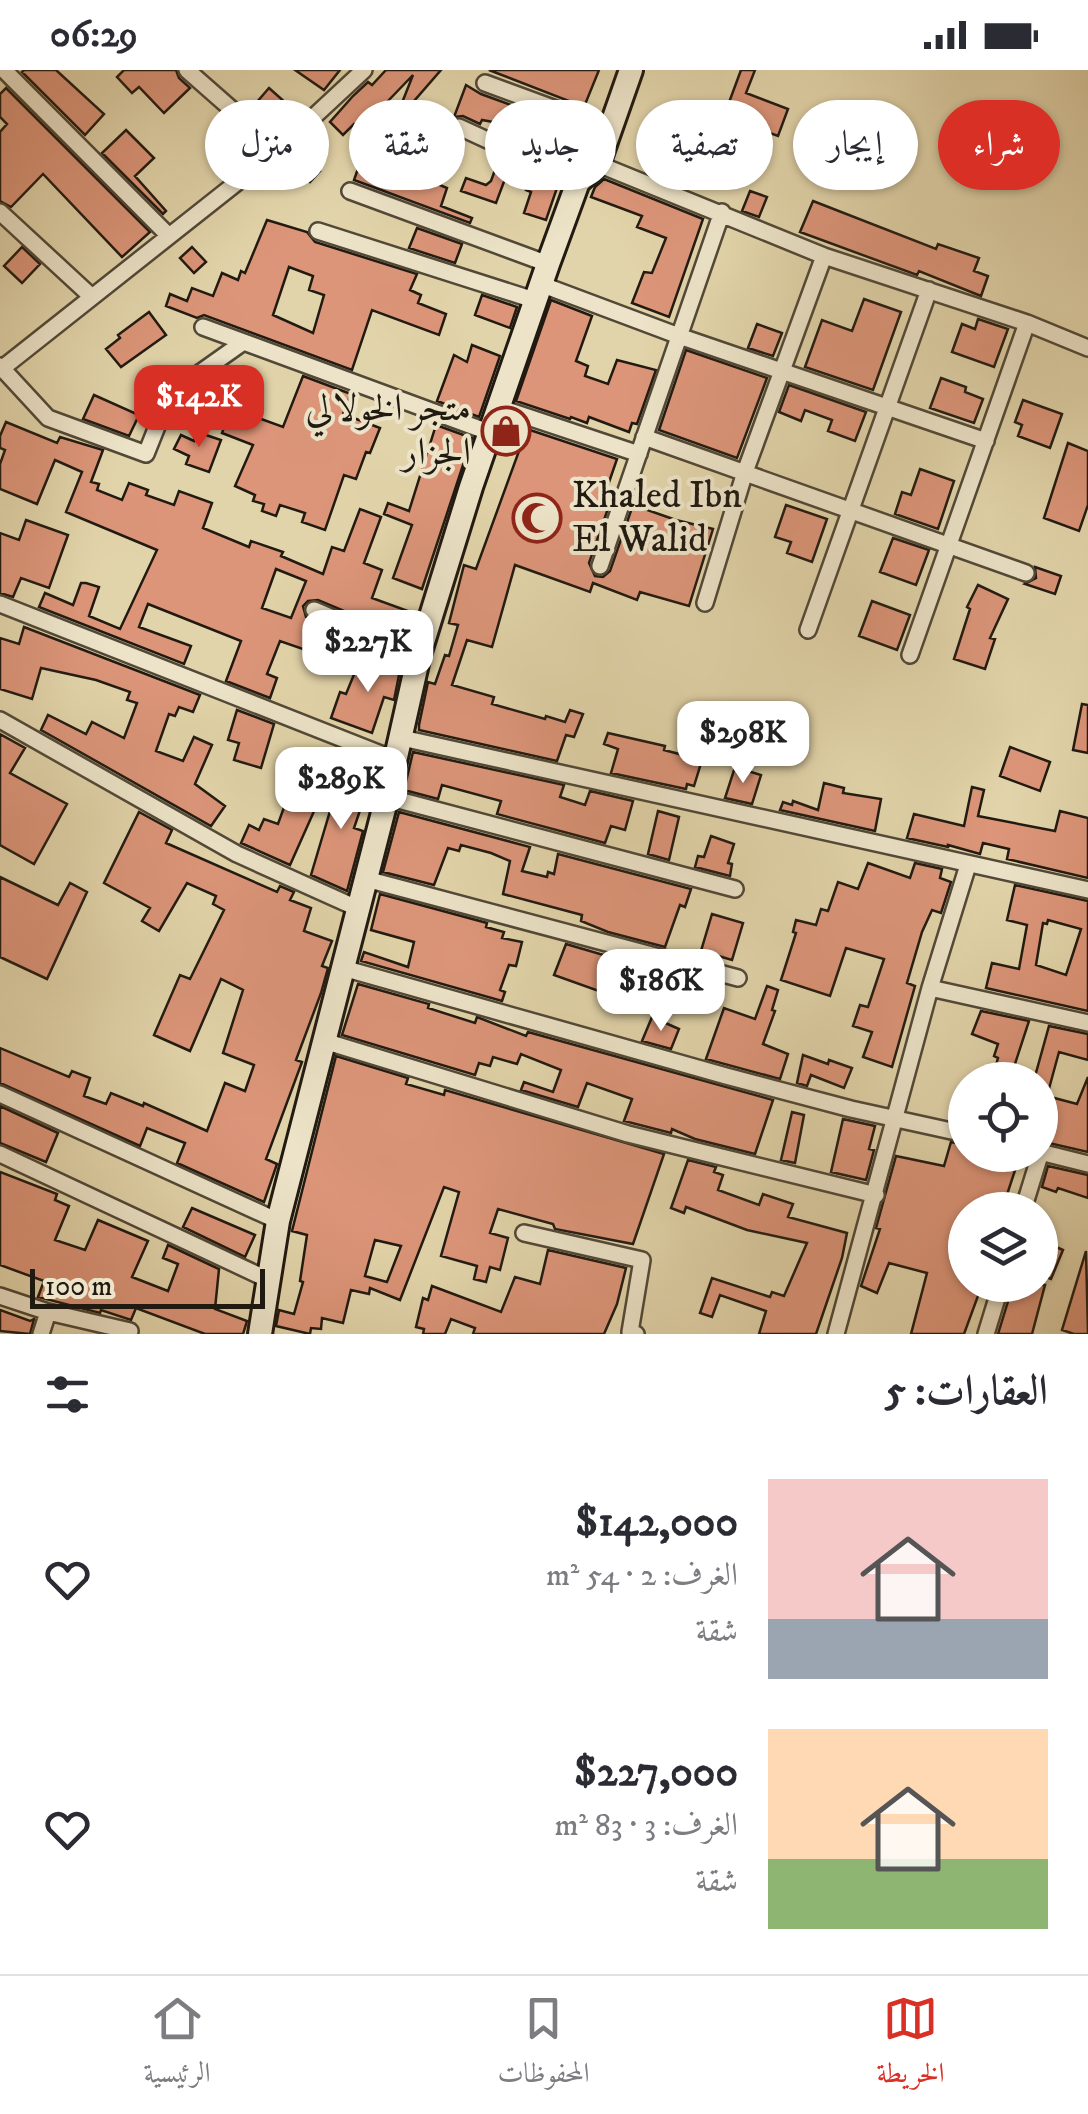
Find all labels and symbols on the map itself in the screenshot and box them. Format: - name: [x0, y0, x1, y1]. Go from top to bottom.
- pin: $142K: [129, 365, 269, 450]
- place label: متجر الخولالي الجزار: [306, 385, 471, 477]
- shop icon: متجر الخولالي الجزار: [480, 405, 532, 457]
- place label: Khaled Ibn El Walid: [572, 472, 742, 564]
- mosque icon: Khaled Ibn El Walid: [511, 492, 563, 544]
- pin: $227K: [298, 610, 438, 695]
- pin: $298K: [673, 701, 813, 786]
- pin: $289K: [271, 747, 411, 832]
- pin: $186K: [591, 949, 731, 1034]
- scale bar: [30, 1264, 265, 1308]

